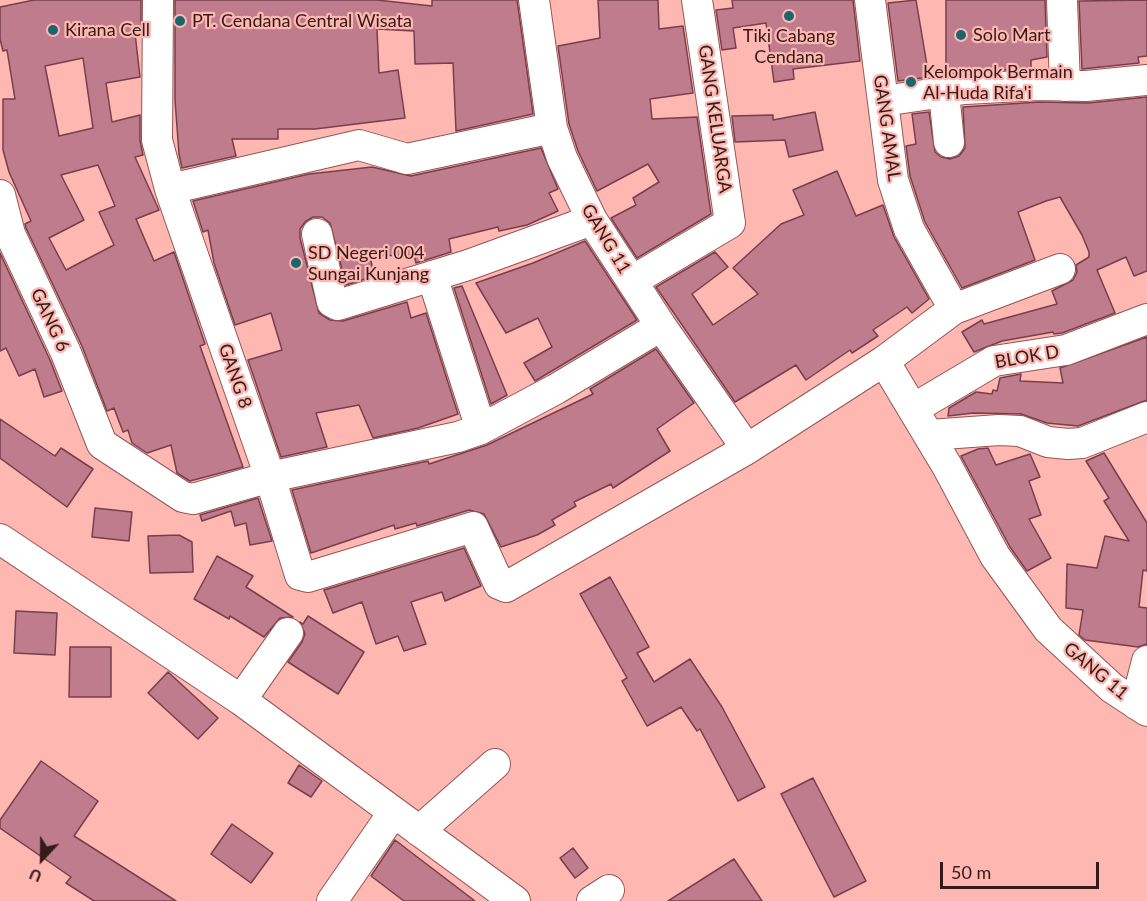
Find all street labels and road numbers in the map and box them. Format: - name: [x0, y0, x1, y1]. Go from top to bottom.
- street label: GANG KELUARGA: [694, 44, 736, 194]
- street label: GANG AMAL: [869, 73, 905, 183]
- street label: GANG 11: [577, 200, 635, 278]
- street label: GANG 6: [26, 285, 74, 355]
- street label: GANG 8: [214, 341, 256, 411]
- street label: BLOK D: [993, 341, 1061, 373]
- street label: GANG 11: [1059, 638, 1133, 704]

